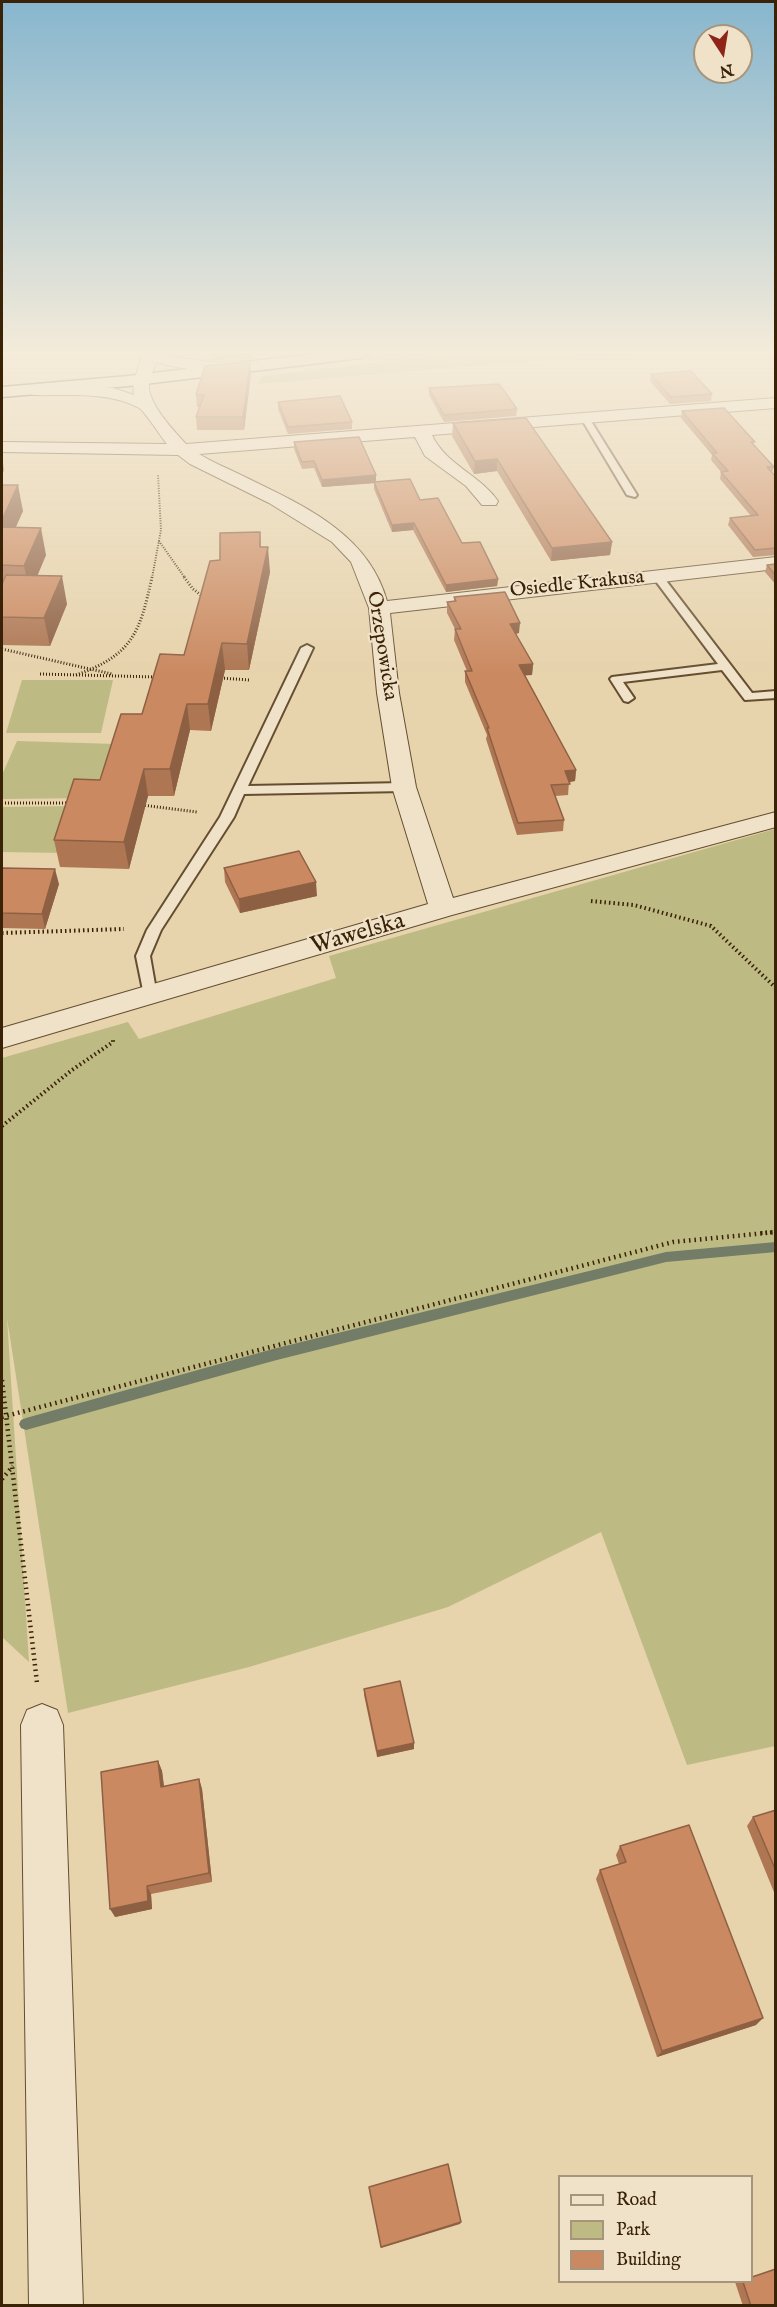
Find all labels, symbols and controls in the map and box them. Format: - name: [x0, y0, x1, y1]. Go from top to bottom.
- north arrow: [693, 24, 753, 84]
- text: N: [717, 58, 735, 81]
- street label: Osiedle Krakusa: [509, 566, 645, 604]
- street label: Orzepowicka: [361, 590, 401, 702]
- street label: Wawelska: [308, 908, 408, 962]
- legend: [558, 2175, 753, 2283]
- text: Road: [616, 2189, 657, 2212]
- text: Park: [616, 2219, 650, 2242]
- text: Building: [616, 2249, 681, 2272]

